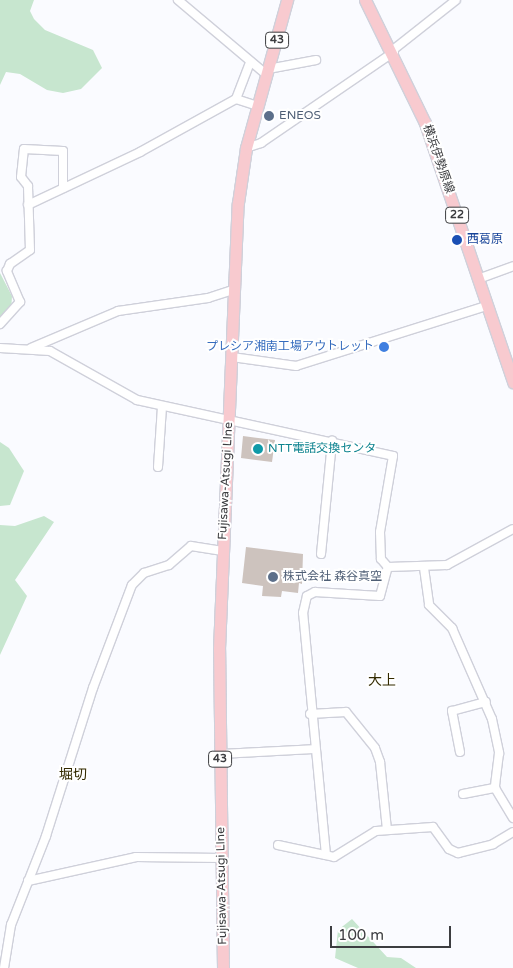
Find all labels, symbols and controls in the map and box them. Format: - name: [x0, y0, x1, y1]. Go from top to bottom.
- road number: 43: [264, 32, 290, 48]
- place label: ENEOS: [279, 109, 321, 123]
- marker: ENEOS: [263, 110, 275, 122]
- street label: 横浜伊勢原線: [419, 123, 457, 195]
- road number: 22: [444, 206, 470, 224]
- place label: 西葛原: [467, 233, 503, 247]
- marker: 西葛原: [451, 234, 463, 246]
- place label: プレシア湘南工場アウトレット: [206, 340, 374, 354]
- marker: プレシア湘南工場アウトレット: [378, 341, 390, 353]
- street label: Fujisawa-Atsugi LIne: [216, 422, 236, 540]
- place label: NTT電話交換センタ: [268, 442, 376, 456]
- marker: NTT電話交換センタ: [252, 443, 264, 455]
- place label: 株式会社 森谷真空: [283, 570, 382, 584]
- marker: 株式会社 森谷真空: [267, 571, 279, 583]
- district label: 大上: [368, 673, 396, 689]
- road number: 43: [208, 751, 232, 768]
- district label: 堀切: [59, 767, 87, 783]
- street label: Fujisawa-Atsugi LIne: [214, 827, 230, 945]
- scale bar: [333, 916, 454, 948]
- text: 100 m: [338, 926, 384, 944]

